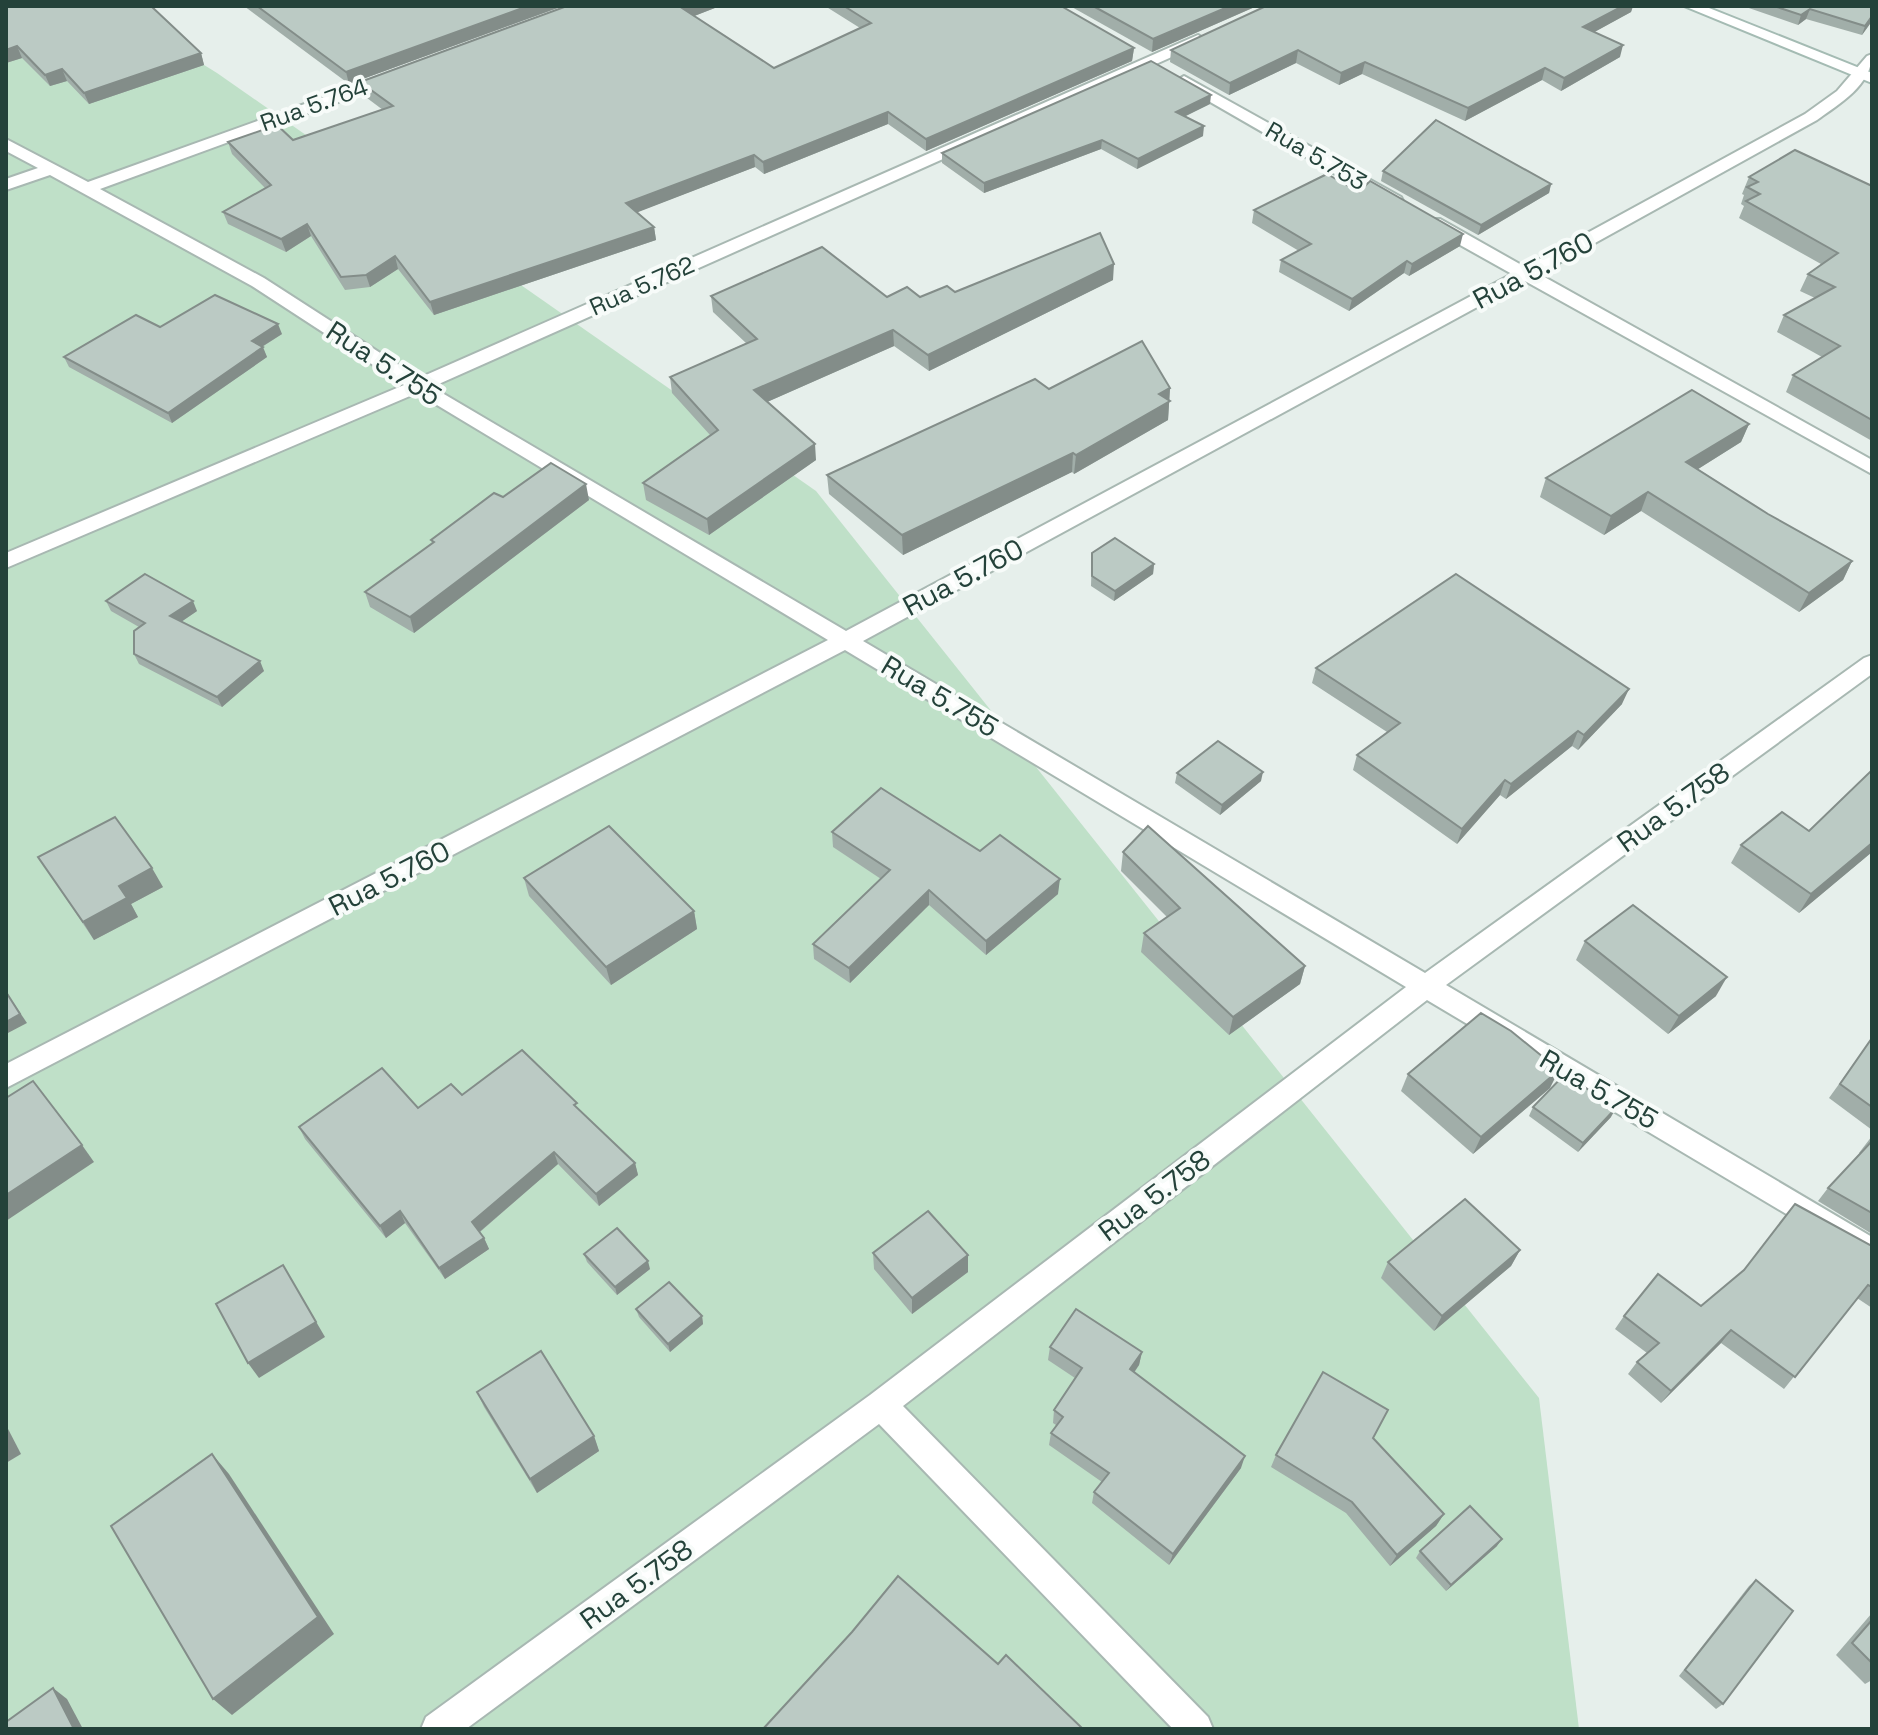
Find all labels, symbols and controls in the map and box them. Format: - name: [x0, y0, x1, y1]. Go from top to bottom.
- street label: Rua 5.764: [256, 71, 372, 138]
- street label: Rua 5.753: [1260, 114, 1372, 197]
- street label: Rua 5.760: [1466, 223, 1600, 317]
- street label: Rua 5.762: [584, 249, 699, 322]
- street label: Rua 5.755: [320, 312, 448, 414]
- street label: Rua 5.760: [896, 530, 1030, 624]
- street label: Rua 5.755: [875, 647, 1005, 745]
- street label: Rua 5.758: [1609, 754, 1737, 860]
- street label: Rua 5.760: [322, 832, 456, 924]
- street label: Rua 5.755: [1534, 1041, 1664, 1137]
- street label: Rua 5.758: [1091, 1141, 1217, 1249]
- street label: Rua 5.758: [572, 1531, 700, 1637]

